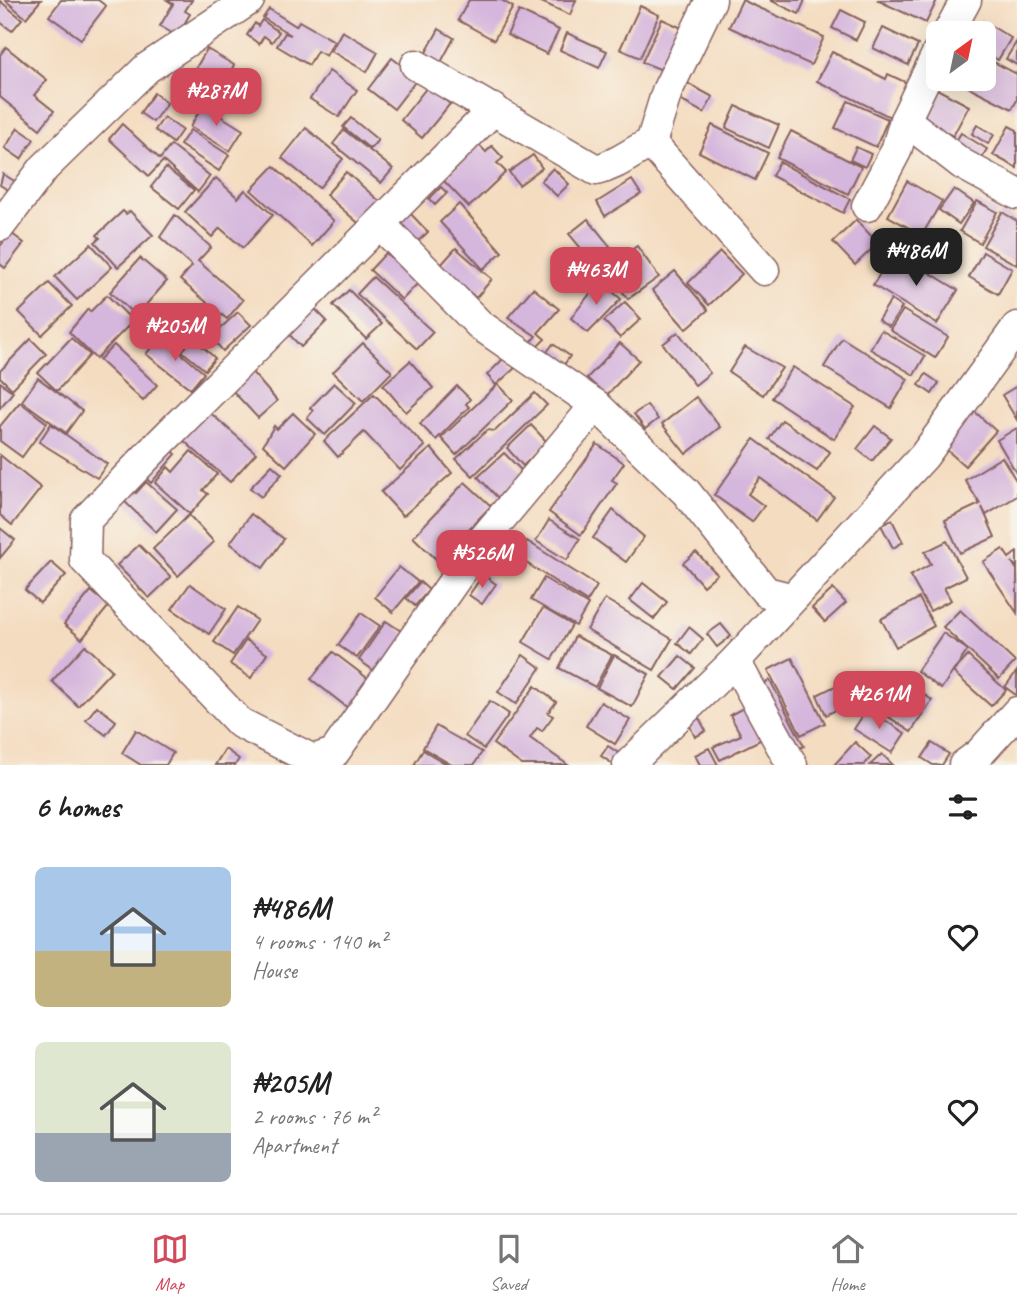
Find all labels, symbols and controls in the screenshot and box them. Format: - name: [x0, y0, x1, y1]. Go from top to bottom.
- north arrow: [926, 21, 996, 91]
- map controls: [926, 21, 996, 91]
- pin: ₦287M: [167, 68, 265, 128]
- text: ₦287M: [186, 76, 246, 105]
- pin: ₦486M: [867, 229, 965, 288]
- text: ₦486M: [886, 236, 946, 265]
- pin: ₦463M: [547, 247, 645, 307]
- text: ₦463M: [566, 255, 626, 284]
- pin: ₦205M: [126, 304, 224, 363]
- text: ₦205M: [146, 311, 204, 340]
- pin: ₦526M: [433, 530, 531, 590]
- text: ₦526M: [452, 538, 512, 567]
- pin: ₦261M: [830, 672, 928, 731]
- text: ₦261M: [849, 679, 909, 708]
- text: 6 homes: [35, 788, 120, 826]
- icon: filters: [944, 788, 982, 826]
- text: ₦486M: [252, 889, 330, 927]
- icon: home: [91, 895, 175, 979]
- icon: heart: [944, 918, 982, 956]
- text: 4 rooms · 140 m²: [252, 927, 387, 956]
- text: House: [252, 956, 297, 985]
- text: ₦205M: [252, 1064, 329, 1102]
- icon: home: [91, 1070, 175, 1154]
- icon: heart: [944, 1093, 982, 1131]
- text: 2 rooms · 76 m²: [252, 1102, 376, 1131]
- text: Apartment: [252, 1131, 337, 1160]
- tab: Map: [151, 1230, 189, 1296]
- tab: Saved: [490, 1230, 528, 1296]
- tab: Home: [829, 1230, 867, 1296]

